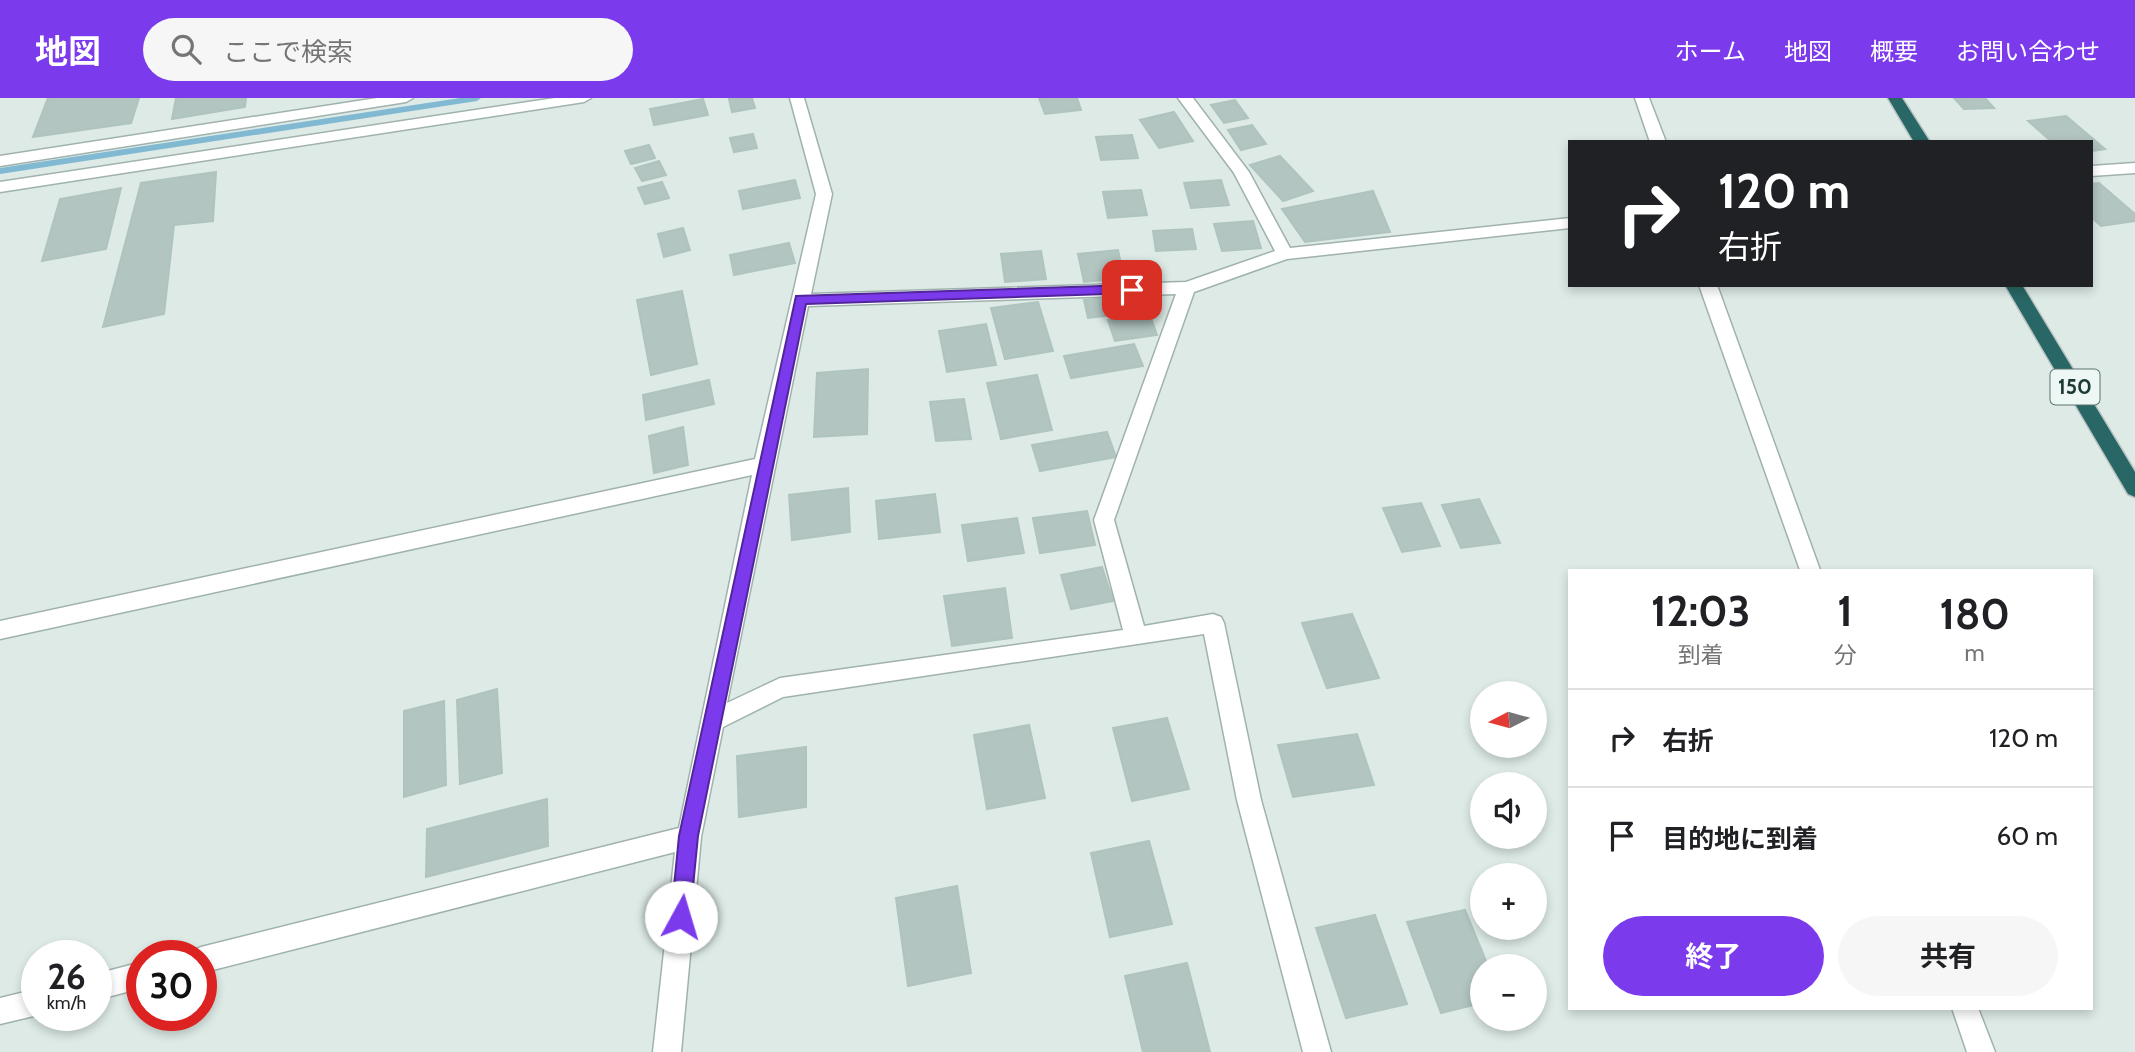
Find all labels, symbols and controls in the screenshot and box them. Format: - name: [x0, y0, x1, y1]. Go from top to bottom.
- search box: [143, 18, 633, 81]
- icon: search: [167, 30, 205, 68]
- text: 地図: [35, 31, 101, 71]
- text: ここで検索: [223, 36, 353, 68]
- text: ホーム: [1675, 37, 1746, 66]
- text: 地図: [1784, 37, 1832, 66]
- text: 概要: [1870, 37, 1918, 66]
- text: お問い合わせ: [1956, 37, 2100, 66]
- text: 120 m: [1718, 161, 1850, 220]
- icon: right: [1603, 168, 1694, 259]
- text: 右折: [1718, 227, 1782, 266]
- pin: [1102, 260, 1162, 320]
- icon: arrive: [1113, 271, 1151, 309]
- road number: 150: [2050, 370, 2100, 404]
- text: 12:03: [1651, 585, 1750, 637]
- text: 1: [1837, 585, 1853, 637]
- text: 180: [1939, 588, 2010, 640]
- text: m: [1965, 639, 1985, 667]
- text: 到着: [1678, 641, 1724, 669]
- text: 分: [1833, 641, 1856, 669]
- north arrow: [1470, 681, 1547, 758]
- map controls: [1470, 681, 1547, 1031]
- icon: right: [1603, 719, 1641, 757]
- text: 120 m: [1989, 722, 2058, 754]
- text: 右折: [1662, 725, 1714, 757]
- button: sound: [1470, 772, 1547, 849]
- icon: arrive: [1603, 817, 1641, 855]
- text: 60 m: [1996, 820, 2058, 852]
- text: 目的地に到着: [1662, 823, 1818, 855]
- button: +: [1470, 863, 1547, 940]
- position arrow: [644, 880, 718, 954]
- button: 終了: [1603, 916, 1824, 996]
- button: 共有: [1838, 916, 2058, 996]
- speed limit sign: 30: [126, 940, 217, 1031]
- button: −: [1470, 954, 1547, 1031]
- text: 26: [47, 955, 86, 998]
- text: km/h: [47, 992, 86, 1014]

